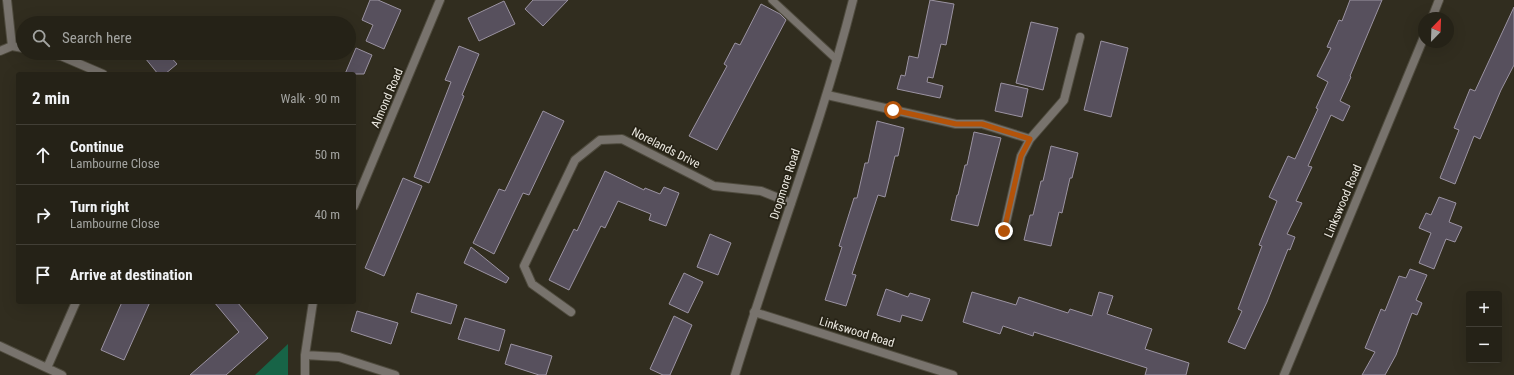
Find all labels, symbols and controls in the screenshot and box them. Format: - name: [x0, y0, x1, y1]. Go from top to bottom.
- north arrow: [1418, 12, 1454, 48]
- search box: [16, 16, 356, 60]
- icon: search: [30, 27, 52, 49]
- text: Search here: [62, 29, 132, 47]
- street label: Almond Road: [368, 66, 406, 130]
- text: 2 min: [32, 88, 70, 108]
- text: Walk · 90 m: [280, 91, 340, 106]
- route start: [884, 101, 902, 119]
- street label: Norelands Drive: [629, 125, 703, 171]
- text: Continue: [70, 138, 124, 156]
- icon: ahead: [32, 144, 54, 166]
- text: 50 m: [314, 147, 340, 162]
- street label: Dropmore Road: [767, 147, 803, 221]
- text: Lambourne Close: [70, 156, 160, 171]
- street label: Linkswood Road: [1321, 162, 1365, 240]
- text: Turn right: [70, 198, 129, 216]
- icon: right: [32, 204, 54, 226]
- text: 40 m: [314, 207, 340, 222]
- text: Lambourne Close: [70, 216, 160, 231]
- route end: [995, 222, 1013, 240]
- icon: arrive: [32, 264, 54, 286]
- text: Arrive at destination: [70, 266, 193, 284]
- map controls: [1466, 291, 1502, 363]
- button: +: [1466, 291, 1502, 327]
- street label: Linkswood Road: [818, 314, 896, 350]
- button: −: [1466, 327, 1502, 363]

